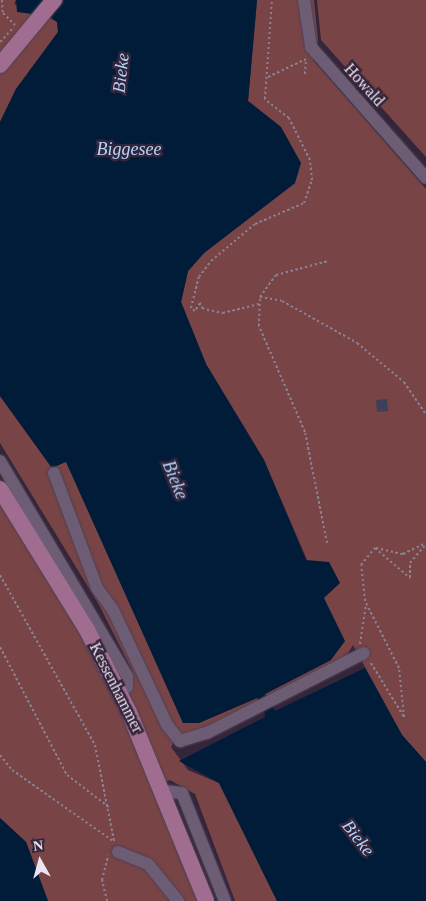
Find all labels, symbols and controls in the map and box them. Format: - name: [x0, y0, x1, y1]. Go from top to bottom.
- water label: Bieke: [108, 52, 134, 94]
- street label: Howald: [340, 60, 388, 110]
- water label: Biggesee: [97, 138, 161, 160]
- water label: Bieke: [158, 457, 192, 503]
- street label: Kessenhammer: [85, 640, 147, 736]
- water label: Bieke: [337, 816, 379, 860]
- north arrow: [15, 836, 65, 886]
- text: N: [32, 838, 44, 854]

